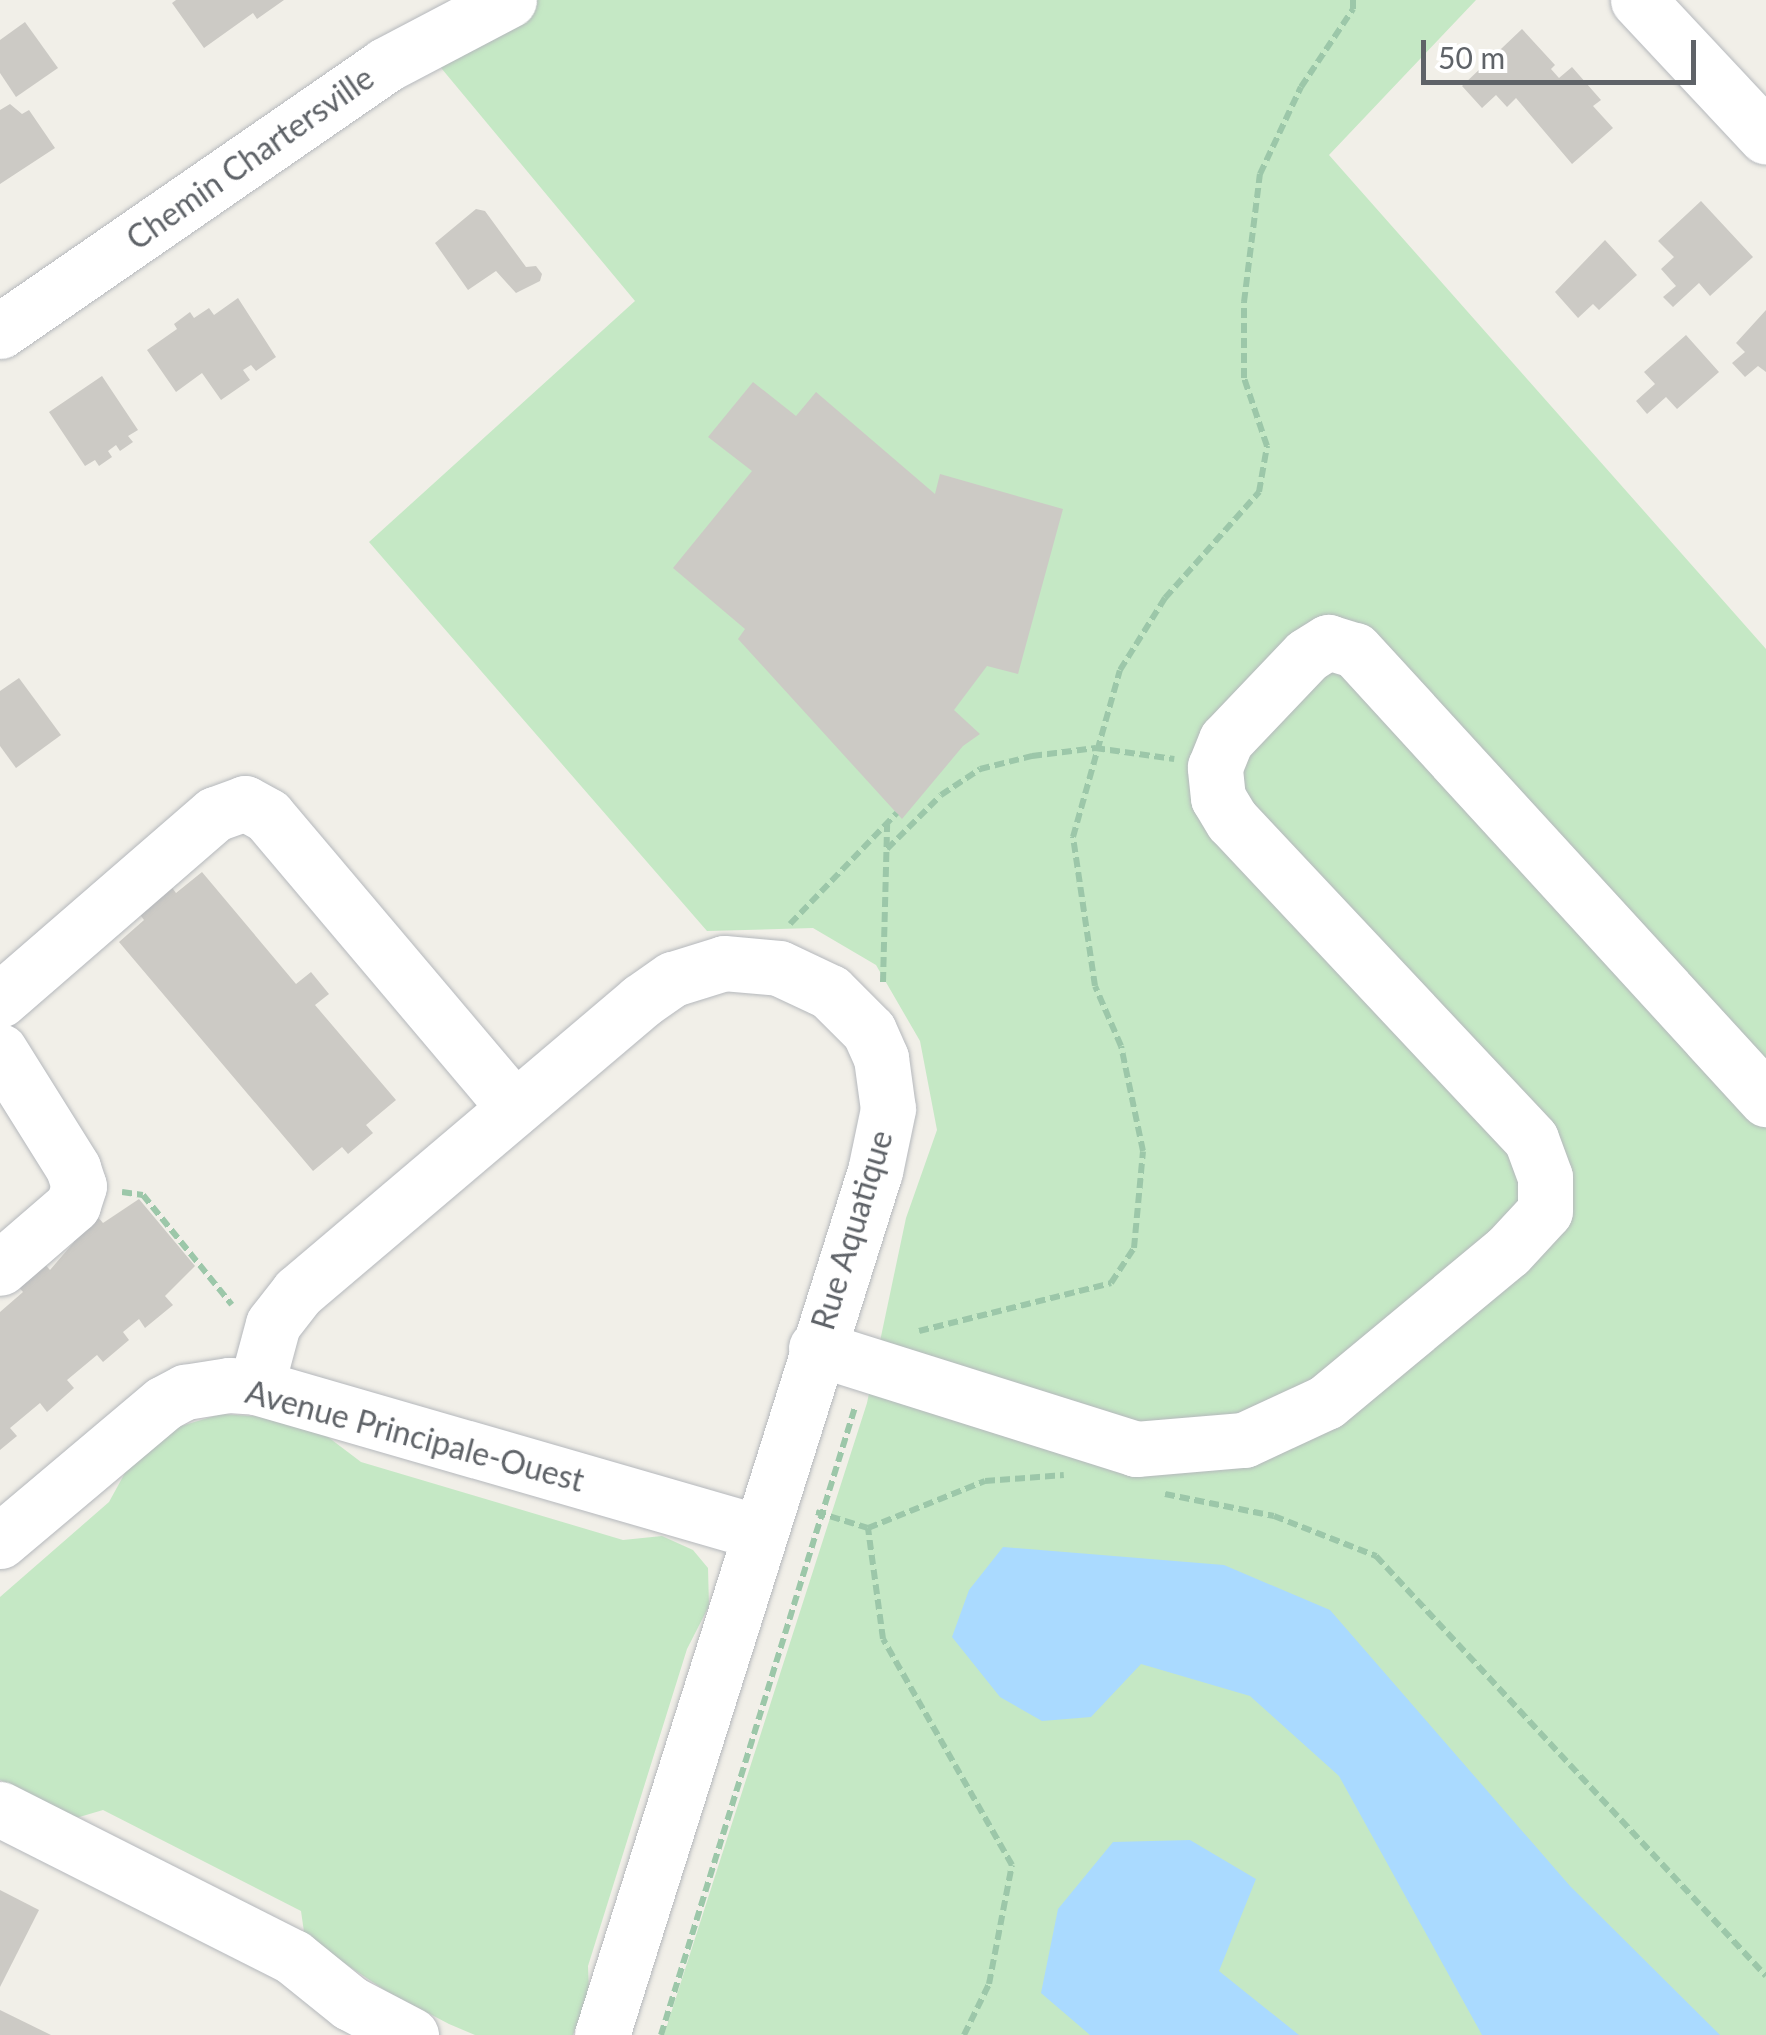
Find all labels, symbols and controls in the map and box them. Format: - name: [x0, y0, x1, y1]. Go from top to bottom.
- scale bar: [1426, 20, 1701, 82]
- text: 50 m: [1438, 39, 1505, 75]
- street label: Chemin Chartersville: [119, 58, 381, 258]
- street label: Rue Aquatique: [803, 1125, 901, 1335]
- street label: Avenue Principale-Ouest: [242, 1372, 588, 1500]

